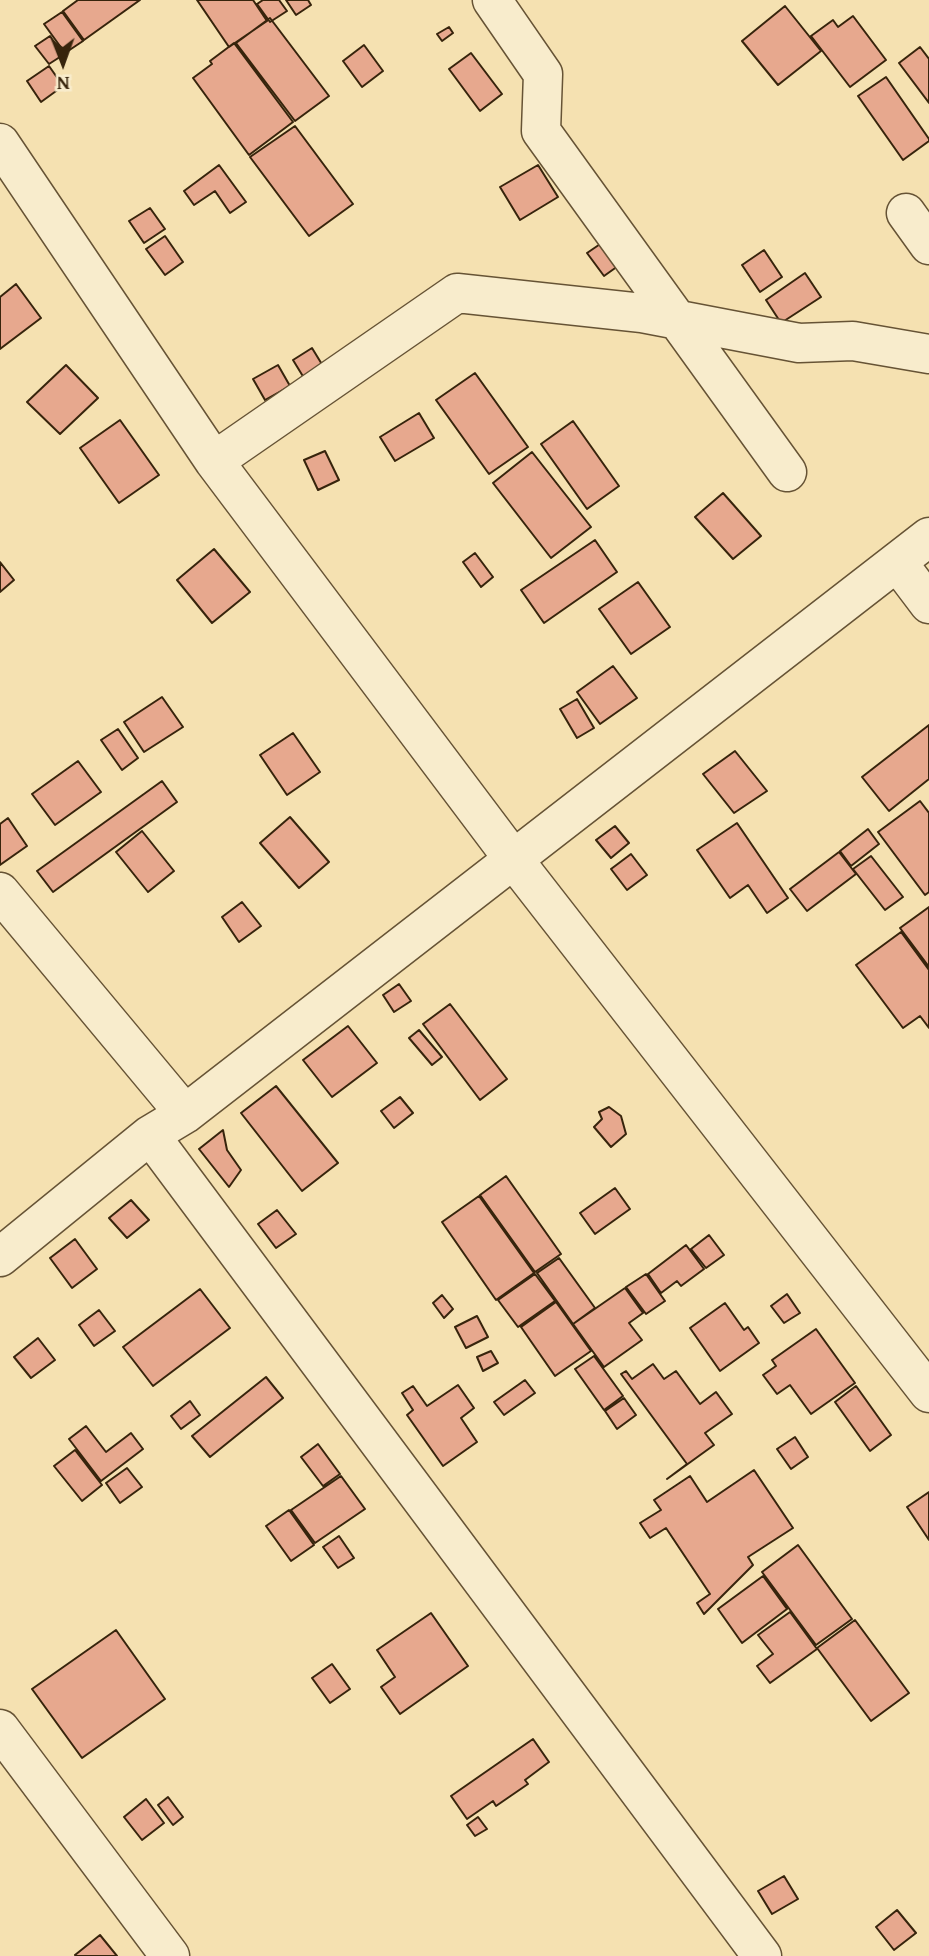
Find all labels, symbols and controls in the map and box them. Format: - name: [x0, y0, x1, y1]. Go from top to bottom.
- north arrow: [28, 28, 98, 98]
- text: N: [57, 70, 70, 98]

